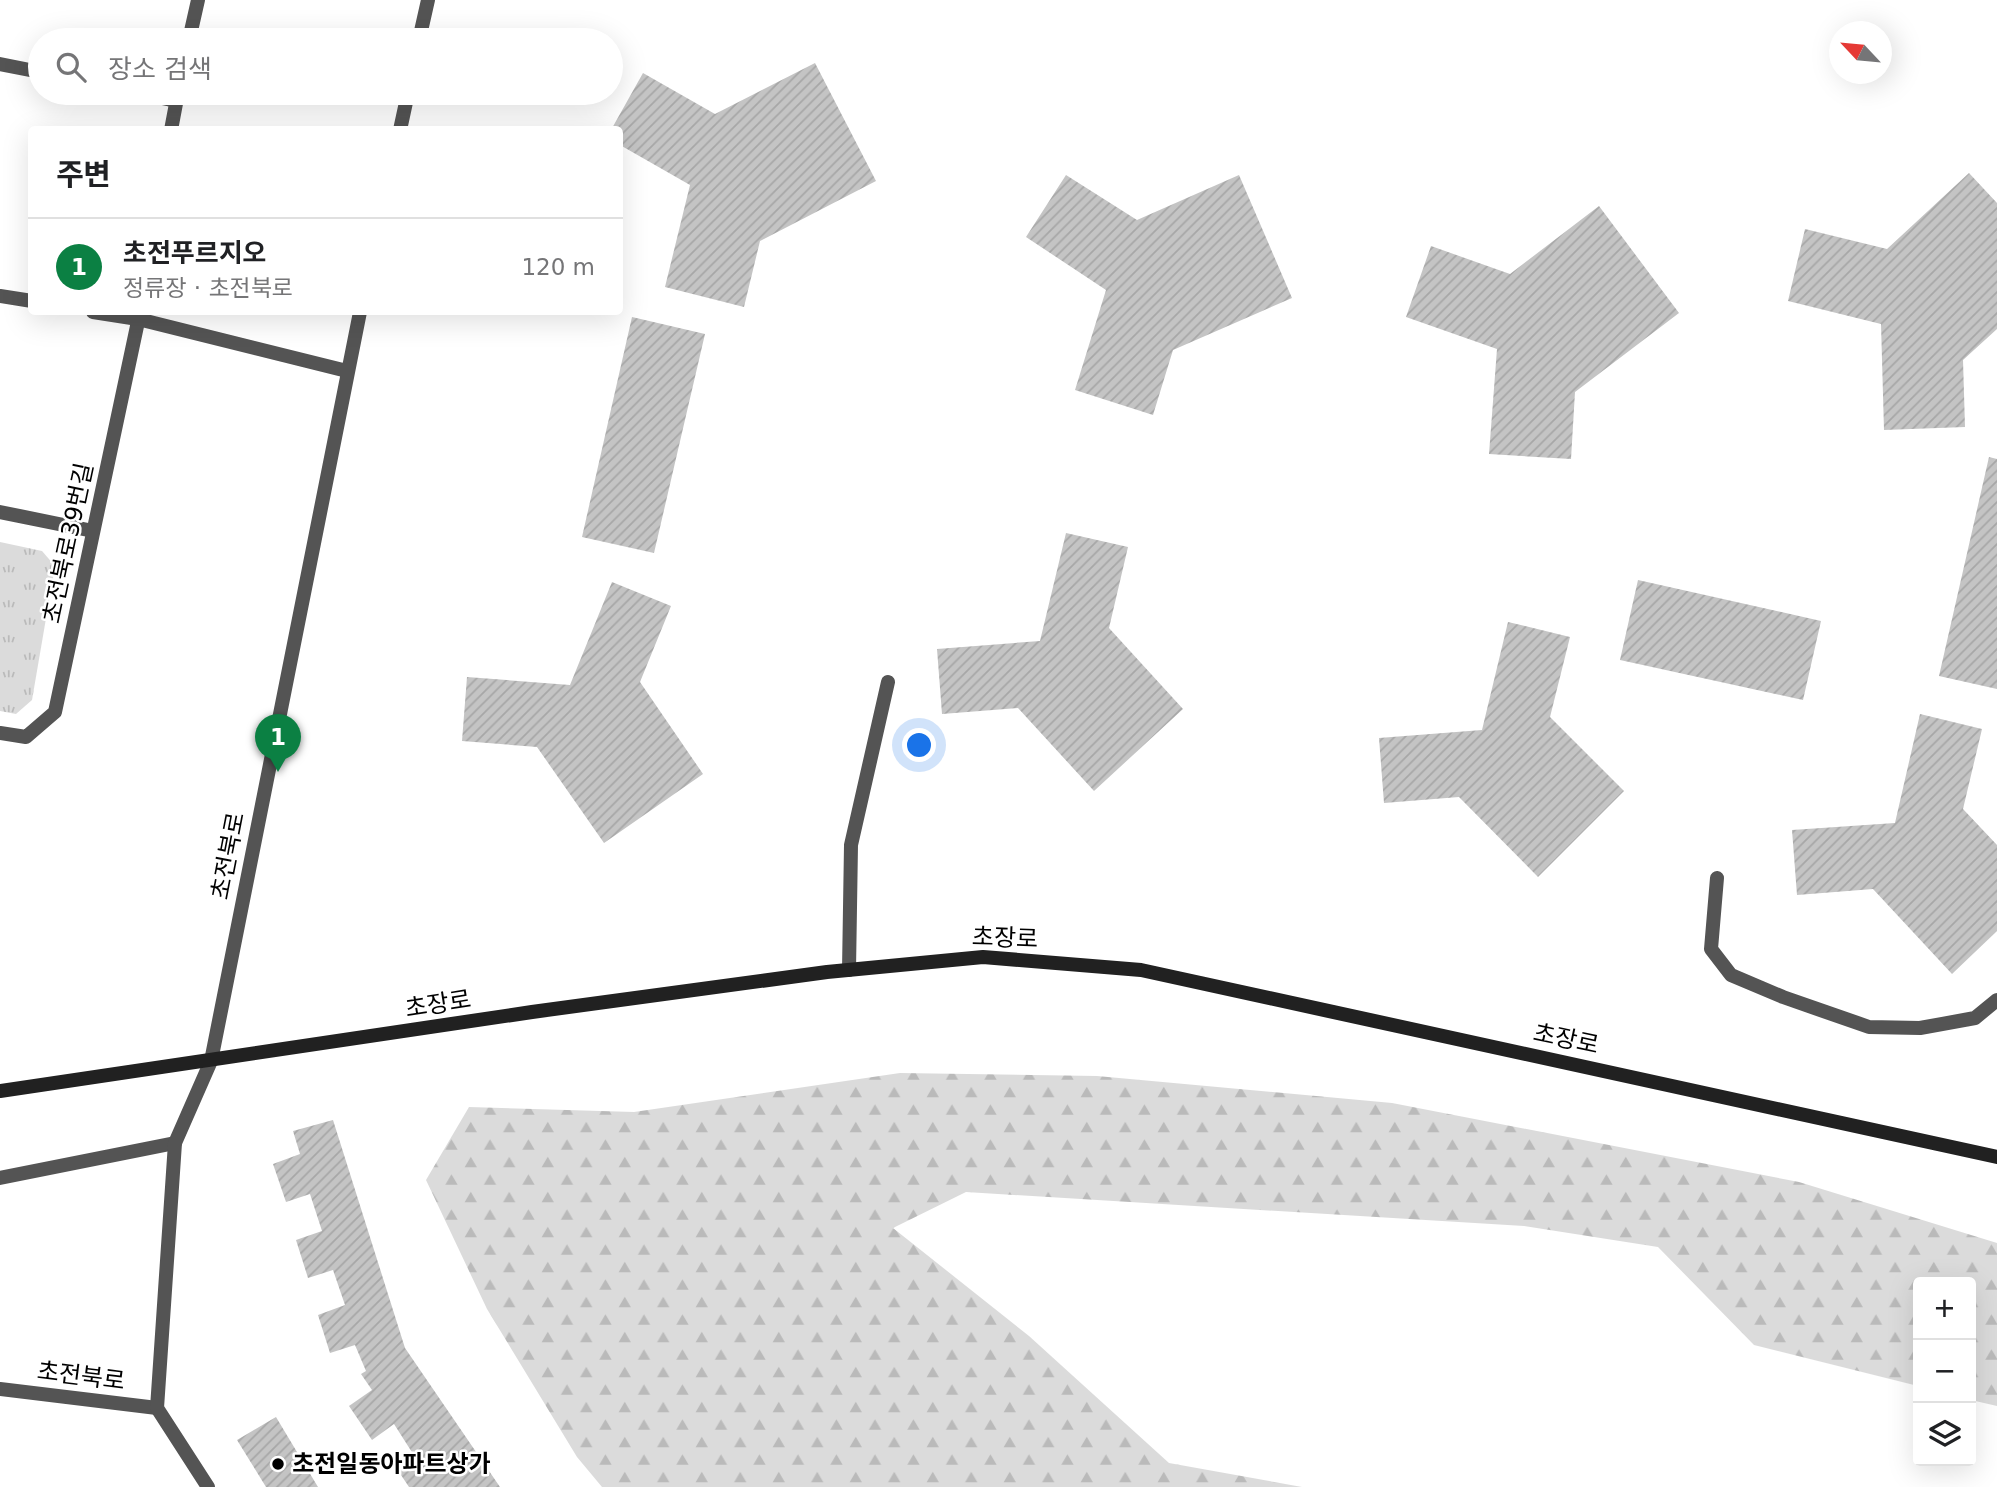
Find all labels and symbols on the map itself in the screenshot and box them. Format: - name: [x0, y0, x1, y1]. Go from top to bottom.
- north arrow: [1829, 21, 1892, 84]
- street label: 초전북로39번길: [37, 460, 99, 626]
- pin: 1: [255, 714, 301, 772]
- your location: [902, 728, 936, 762]
- street label: 초전북로: [206, 810, 250, 902]
- street label: 초장로: [971, 923, 1039, 953]
- street label: 초장로: [403, 985, 473, 1023]
- street label: 초장로: [1531, 1018, 1601, 1060]
- street label: 초전북로: [35, 1357, 127, 1395]
- place label: 초전일동아파트상가: [292, 1450, 491, 1478]
- marker: 초전일동아파트상가: [270, 1456, 286, 1472]

